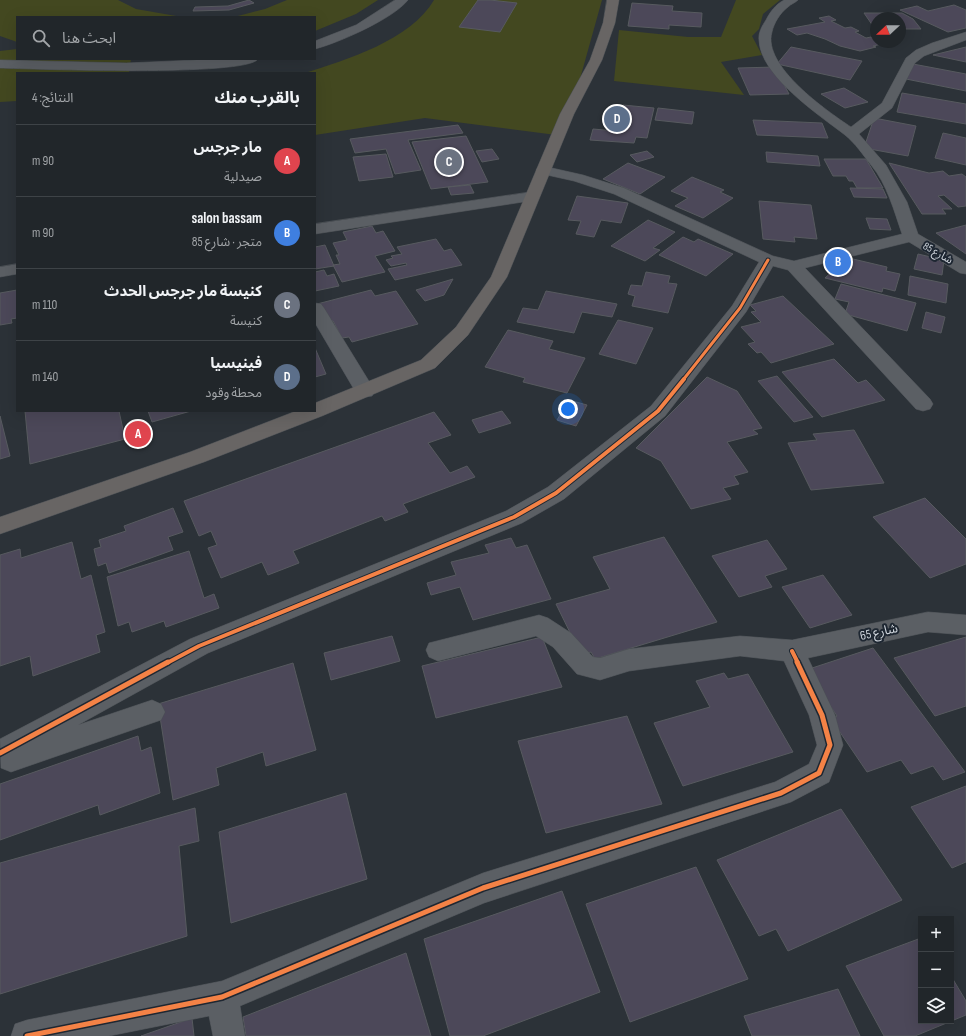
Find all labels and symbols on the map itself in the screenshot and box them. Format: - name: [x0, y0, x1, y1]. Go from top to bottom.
- north arrow: [870, 12, 906, 48]
- pin: D: [604, 104, 630, 134]
- pin: C: [436, 147, 462, 177]
- street label: شارع 85: [920, 239, 956, 268]
- pin: B: [825, 247, 851, 277]
- your location: [558, 399, 578, 419]
- pin: A: [125, 419, 151, 449]
- street label: شارع 65: [859, 620, 900, 646]

